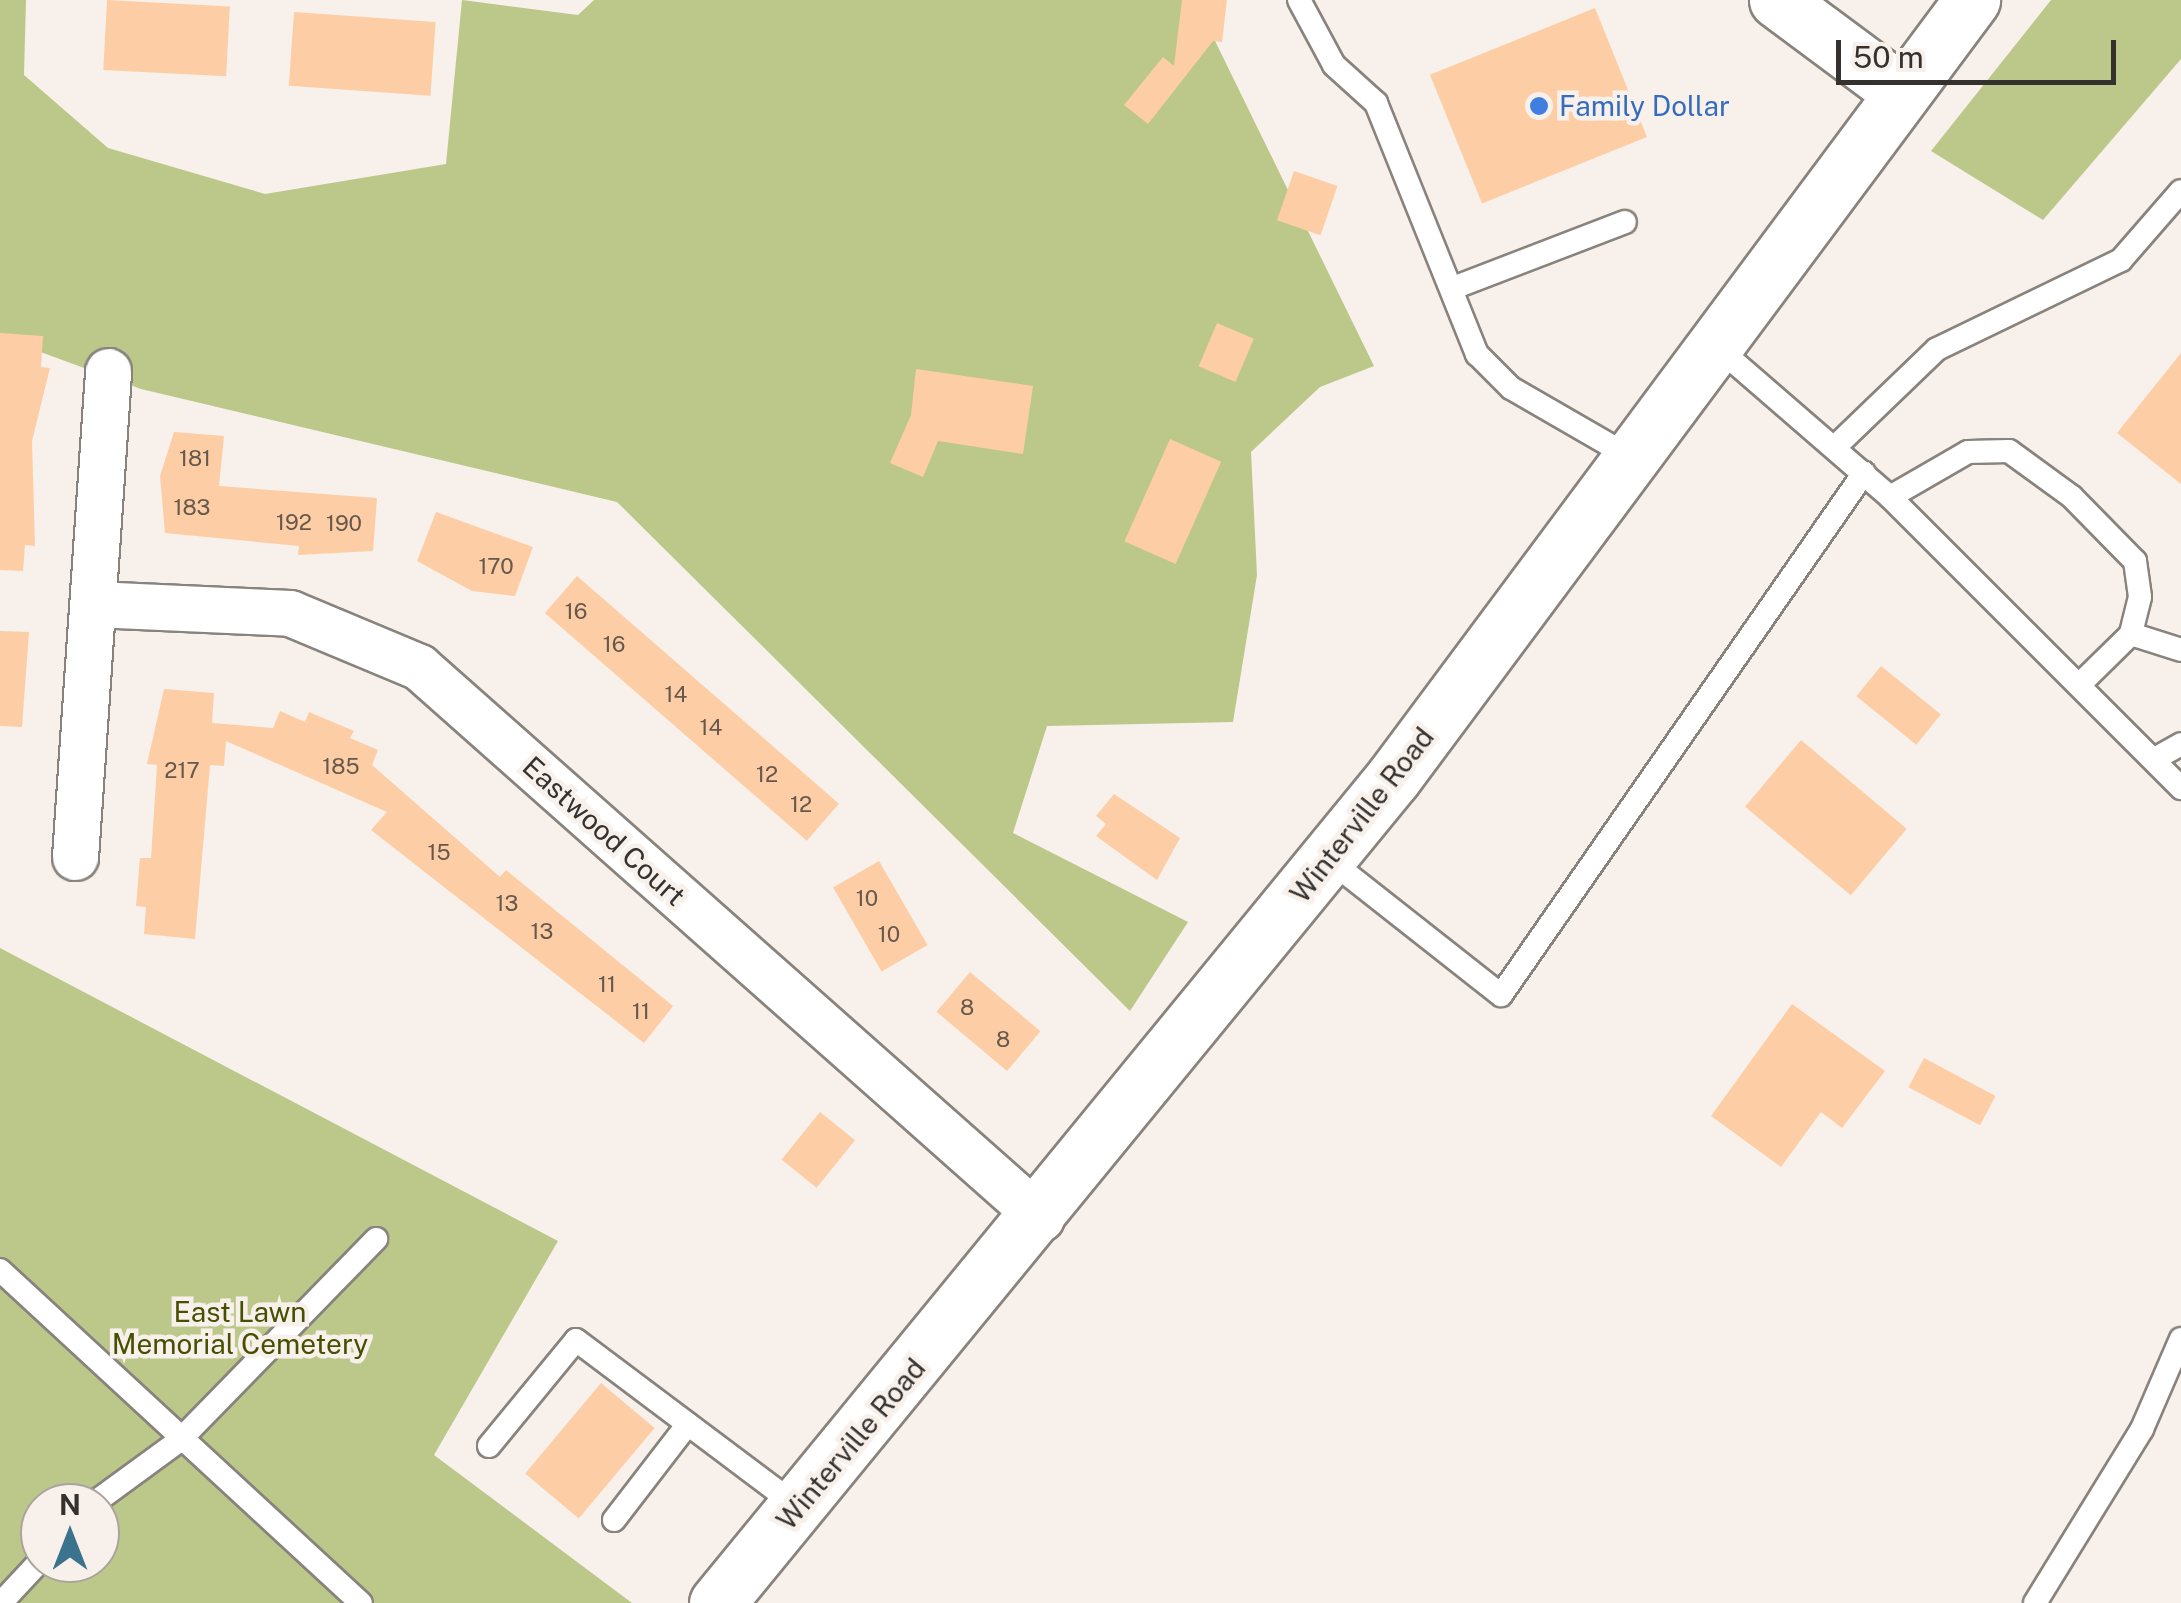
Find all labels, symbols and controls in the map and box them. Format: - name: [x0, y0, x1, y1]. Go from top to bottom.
- scale bar: [1841, 20, 2121, 82]
- text: 50 m: [1853, 39, 1924, 75]
- place label: Family Dollar: [1559, 89, 1730, 123]
- marker: Family Dollar: [1528, 95, 1550, 117]
- house number: 181: [179, 446, 211, 472]
- house number: 183: [174, 495, 210, 521]
- house number: 192: [276, 510, 312, 536]
- house number: 190: [326, 511, 362, 537]
- house number: 170: [478, 554, 514, 580]
- house number: 16: [565, 599, 587, 625]
- house number: 16: [603, 632, 625, 658]
- house number: 14: [665, 682, 687, 708]
- house number: 14: [700, 715, 722, 741]
- street label: Winterville Road: [1283, 721, 1441, 909]
- street label: Eastwood Court: [516, 749, 692, 913]
- house number: 185: [322, 754, 360, 780]
- house number: 217: [164, 758, 200, 784]
- house number: 12: [756, 762, 778, 788]
- house number: 12: [790, 792, 812, 818]
- house number: 15: [427, 840, 451, 866]
- house number: 10: [856, 886, 878, 912]
- house number: 13: [496, 891, 518, 917]
- house number: 13: [531, 919, 553, 945]
- house number: 10: [878, 922, 900, 948]
- house number: 11: [598, 972, 616, 998]
- house number: 8: [960, 995, 974, 1021]
- house number: 11: [632, 999, 650, 1025]
- house number: 8: [996, 1027, 1010, 1053]
- park label: East Lawn Memorial Cemetery: [112, 1295, 368, 1361]
- street label: Winterville Road: [770, 1352, 932, 1536]
- north arrow: [20, 1483, 120, 1583]
- text: N: [59, 1488, 81, 1521]

